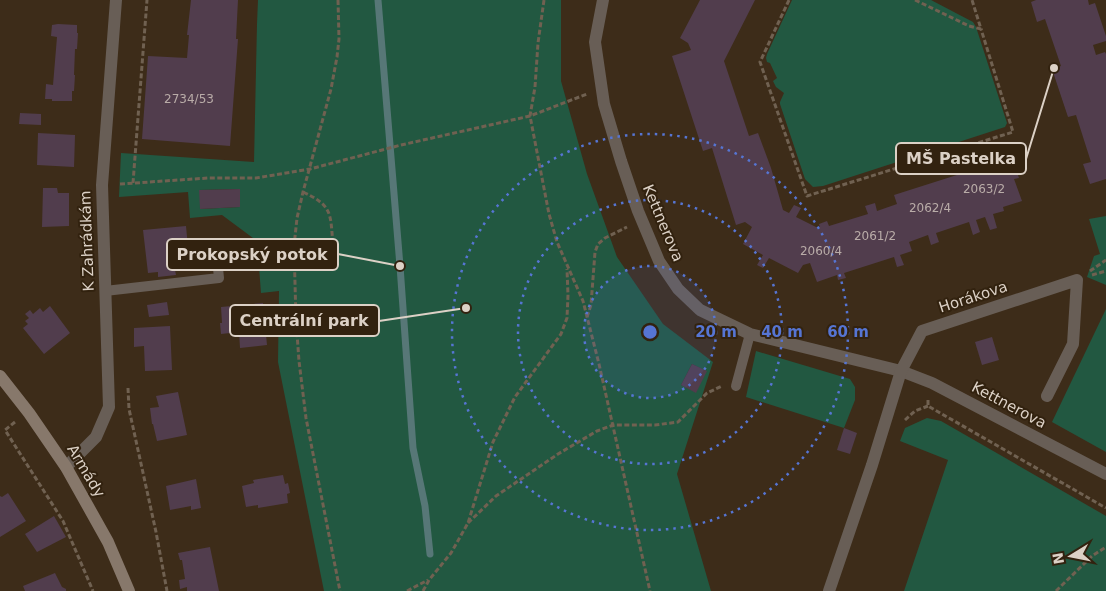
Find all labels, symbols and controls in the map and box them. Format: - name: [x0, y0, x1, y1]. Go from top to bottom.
- house number: 2734/53: [164, 92, 214, 106]
- callout: MŠ Pastelka: [896, 143, 1026, 174]
- text: MŠ Pastelka: [906, 149, 1016, 168]
- street label: Kettnerova: [639, 182, 687, 264]
- house number: 2063/2: [963, 182, 1005, 196]
- street label: K Zahrádkám: [76, 190, 98, 292]
- house number: 2062/4: [909, 201, 951, 215]
- house number: 2061/2: [854, 229, 896, 243]
- callout: Prokopský potok: [167, 239, 338, 270]
- house number: 2060/4: [800, 244, 842, 258]
- text: Prokopský potok: [176, 245, 328, 264]
- street label: Horákova: [936, 277, 1010, 317]
- callout: Centrální park: [230, 305, 379, 336]
- text: Centrální park: [239, 311, 369, 330]
- centre of rings: [641, 323, 659, 341]
- text: 20 m: [695, 323, 737, 341]
- text: 40 m: [761, 323, 803, 341]
- text: 60 m: [827, 323, 869, 341]
- street label: Kettnerova: [969, 378, 1049, 432]
- street label: Armády: [63, 441, 109, 501]
- north arrow: [1046, 531, 1096, 581]
- text: N: [1049, 551, 1067, 565]

